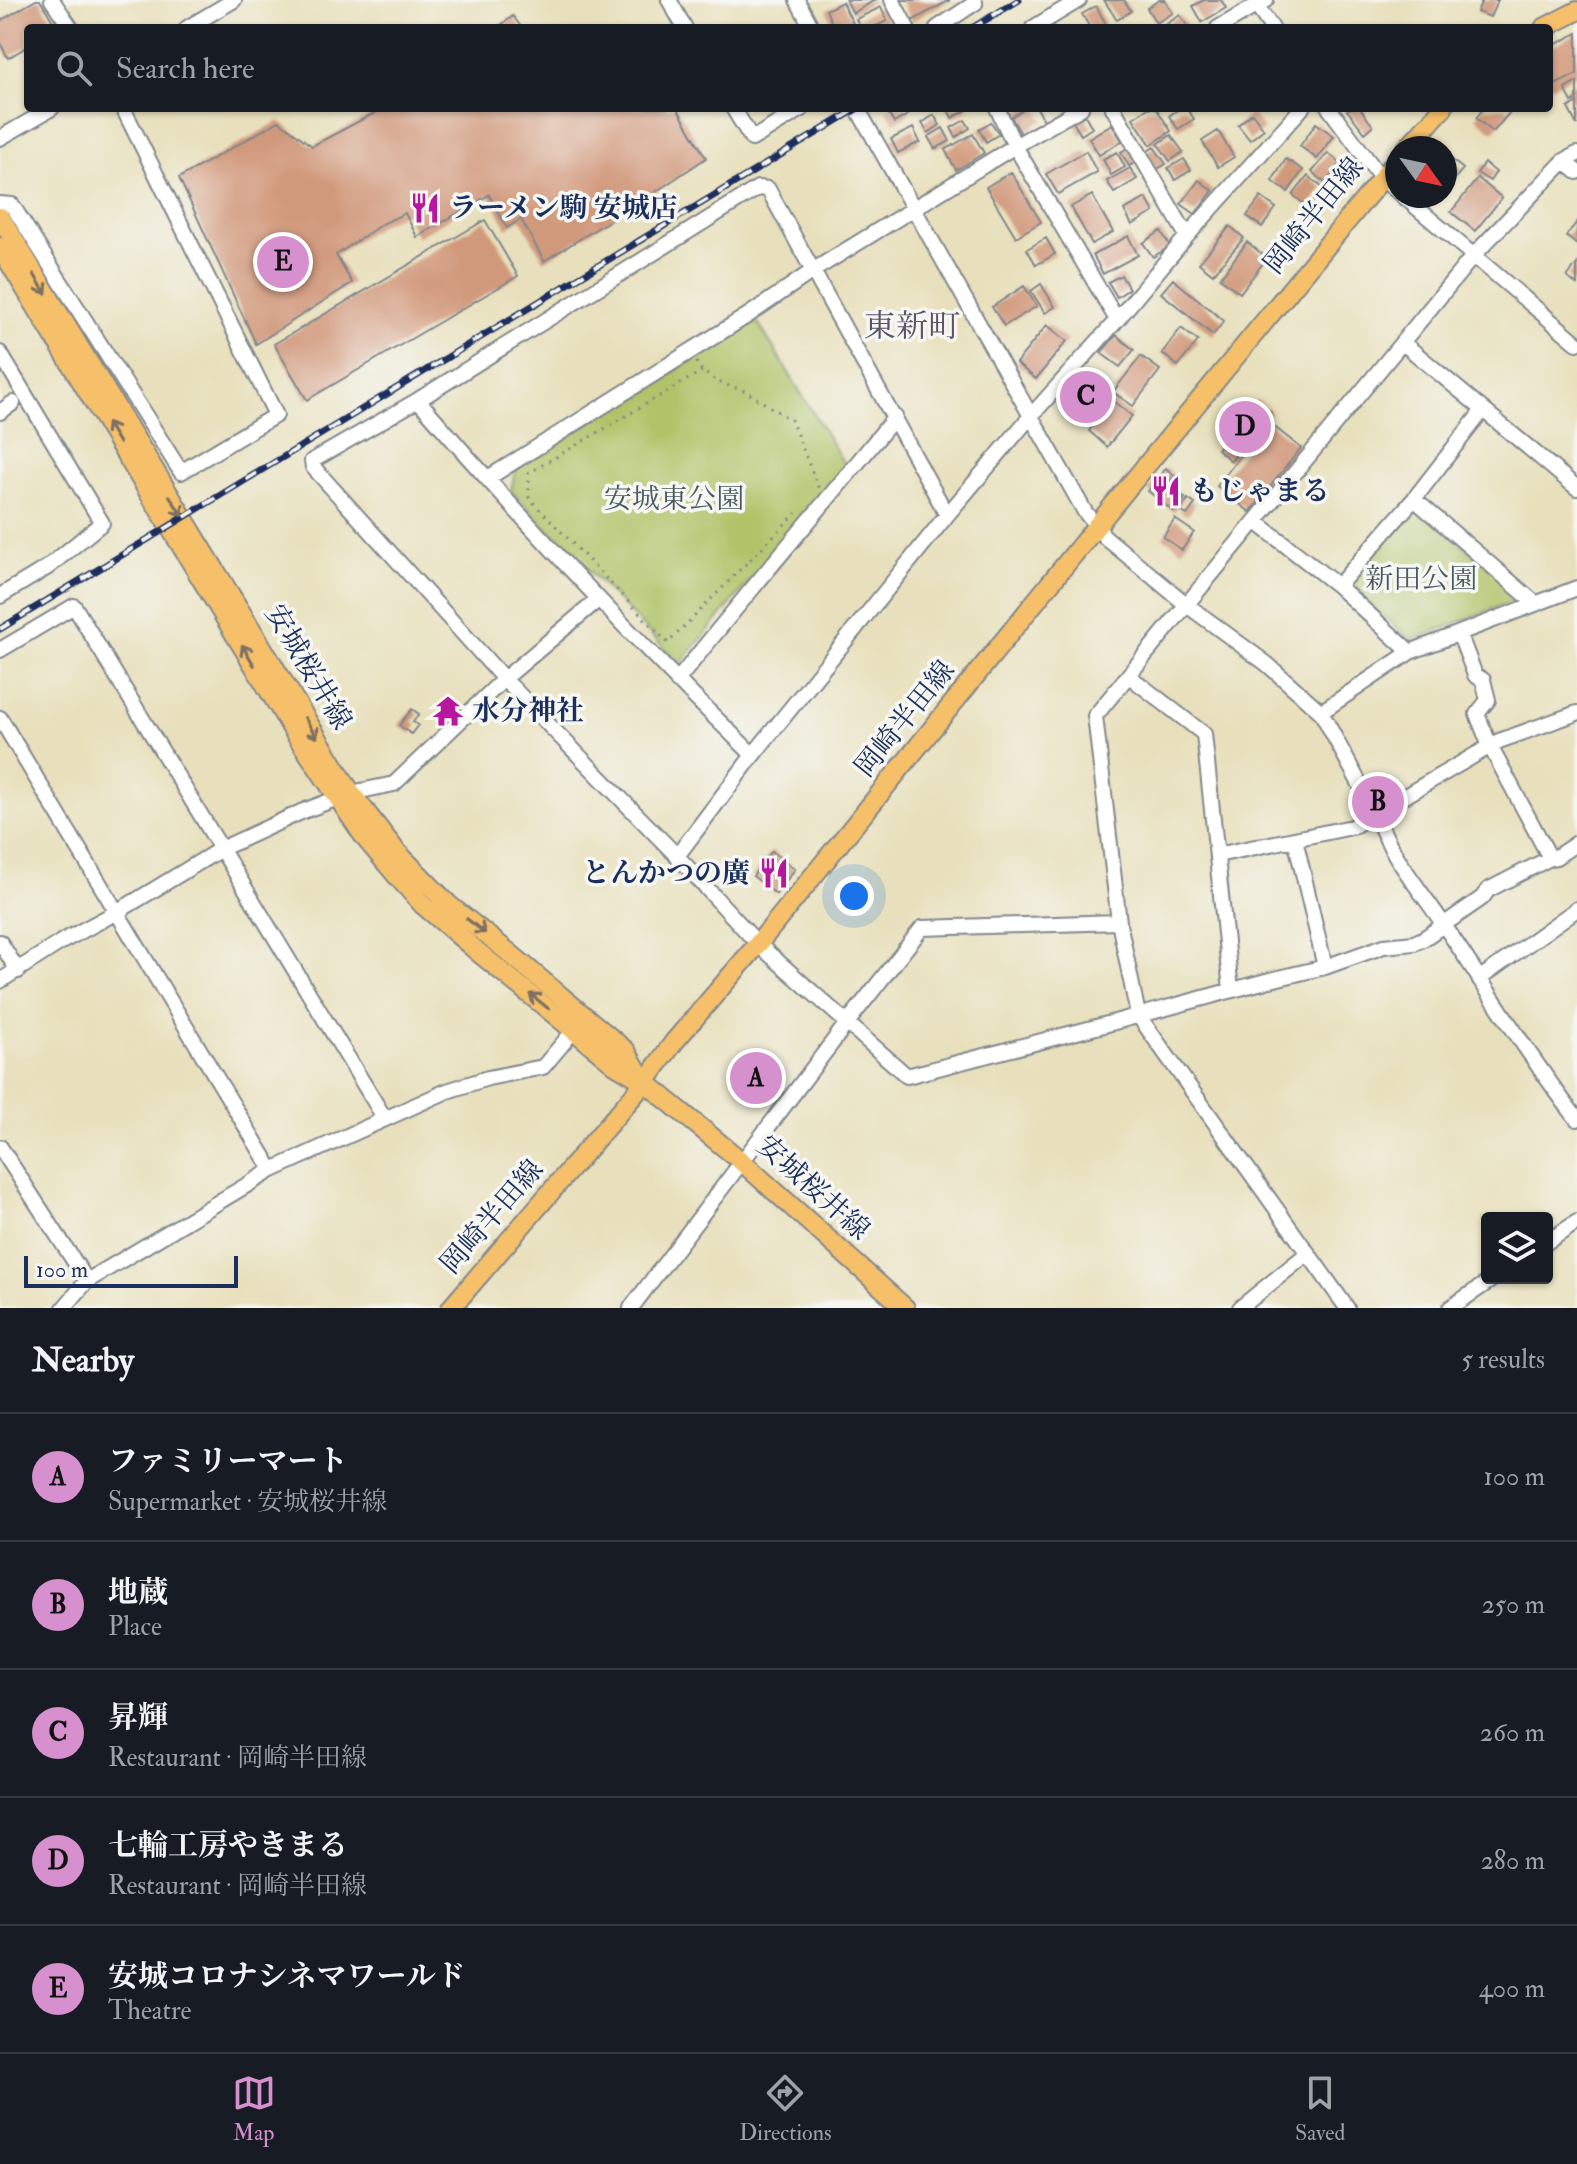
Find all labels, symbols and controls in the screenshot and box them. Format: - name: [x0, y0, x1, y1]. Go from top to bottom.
- search box: [24, 24, 1553, 112]
- icon: search: [52, 46, 96, 90]
- text: Search here: [116, 50, 255, 87]
- north arrow: [1385, 136, 1457, 208]
- street label: 岡崎半田線: [1256, 151, 1372, 281]
- restaurant icon: ラーメン駒 安城店: [408, 191, 442, 225]
- place label: ラーメン駒 安城店: [449, 191, 678, 226]
- pin: E: [257, 232, 309, 292]
- one-way arrow: [33, 272, 49, 295]
- district label: 東新町: [864, 307, 960, 347]
- pin: C: [1060, 367, 1112, 427]
- pin: D: [1219, 397, 1271, 457]
- one-way arrow: [104, 422, 120, 445]
- restaurant icon: もじゃまる: [1149, 474, 1183, 508]
- place label: もじゃまる: [1190, 474, 1330, 509]
- park label: 安城東公園: [604, 482, 744, 517]
- one-way arrow: [168, 494, 184, 517]
- park label: 新田公園: [1365, 562, 1477, 597]
- street label: 安城桜井線: [257, 598, 359, 736]
- one-way arrow: [239, 644, 255, 667]
- street label: 岡崎半田線: [847, 654, 963, 784]
- temple icon: 水分神社: [431, 694, 465, 728]
- place label: 水分神社: [472, 694, 584, 729]
- one-way arrow: [303, 716, 319, 739]
- pin: B: [1352, 772, 1404, 832]
- place label: とんかつの廣: [582, 856, 750, 891]
- restaurant icon: とんかつの廣: [757, 856, 791, 890]
- your location: [834, 876, 874, 916]
- one-way arrow: [465, 918, 486, 935]
- one-way arrow: [529, 992, 550, 1010]
- pin: A: [730, 1048, 782, 1108]
- street label: 安城桜井線: [749, 1128, 877, 1248]
- street label: 岡崎半田線: [433, 1153, 551, 1281]
- map controls: [1481, 1212, 1553, 1284]
- button: layers: [1481, 1212, 1553, 1284]
- scale bar: [24, 1252, 238, 1288]
- text: 100 m: [36, 1256, 88, 1284]
- text: Nearby: [32, 1339, 134, 1382]
- text: 5 results: [1461, 1344, 1545, 1376]
- text: ファミリーマート: [108, 1443, 347, 1480]
- text: A: [50, 1461, 66, 1493]
- text: 100 m: [1484, 1461, 1545, 1493]
- text: Supermarket · 安城桜井線: [108, 1486, 387, 1518]
- text: 地蔵: [108, 1574, 168, 1611]
- text: B: [49, 1589, 67, 1621]
- text: 250 m: [1482, 1589, 1545, 1621]
- text: Place: [108, 1611, 162, 1643]
- text: 昇輝: [108, 1699, 168, 1736]
- text: C: [48, 1717, 68, 1749]
- text: 260 m: [1480, 1717, 1545, 1749]
- text: Restaurant · 岡崎半田線: [108, 1742, 367, 1774]
- text: 七輪工房やきまる: [108, 1827, 348, 1864]
- text: D: [47, 1845, 69, 1877]
- text: 280 m: [1481, 1845, 1545, 1877]
- text: Restaurant · 岡崎半田線: [108, 1870, 367, 1902]
- text: 安城コロナシネマワールド: [108, 1958, 466, 1995]
- text: E: [49, 1973, 67, 2005]
- text: 400 m: [1479, 1973, 1545, 2005]
- text: Theatre: [108, 1995, 191, 2027]
- tab: Map: [232, 2071, 276, 2147]
- tab: Directions: [739, 2071, 832, 2147]
- tab: Saved: [1295, 2071, 1345, 2147]

